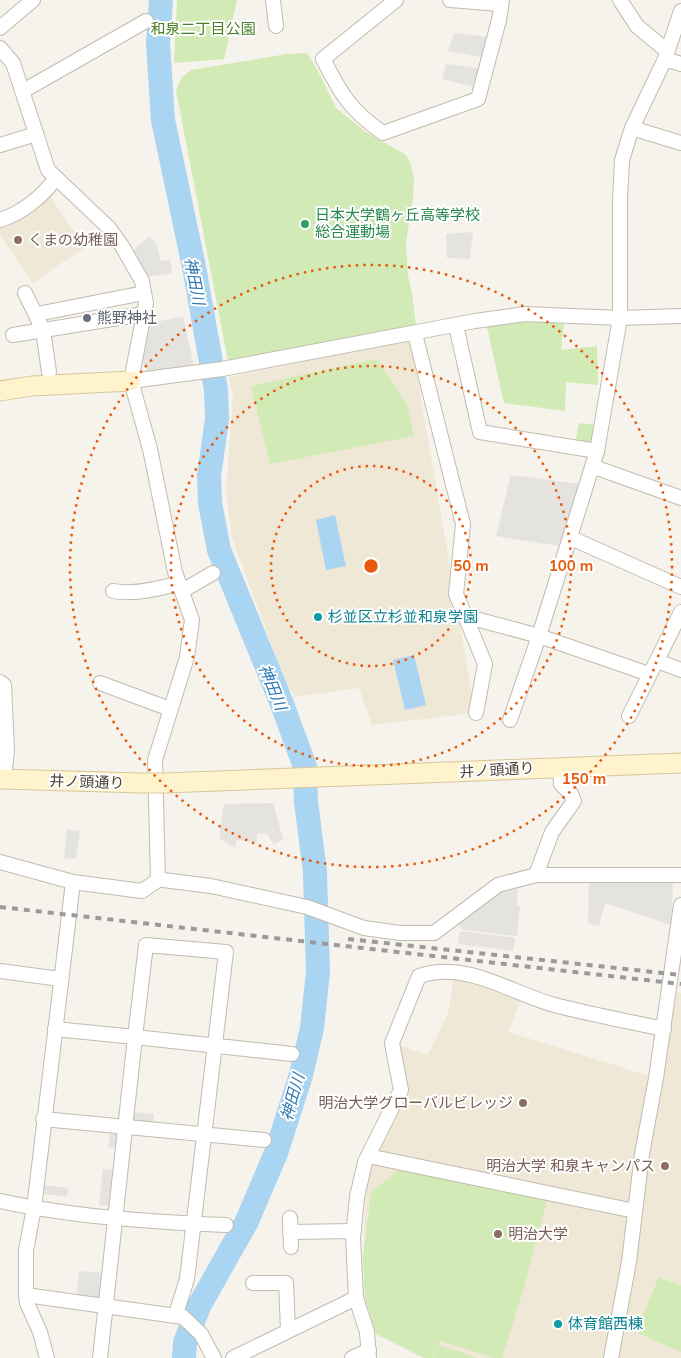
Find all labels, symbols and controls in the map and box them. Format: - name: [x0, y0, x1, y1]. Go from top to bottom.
- park label: 和泉二丁目公園: [150, 19, 256, 38]
- place label: 日本大学鶴ヶ丘高等学校 総合運動場: [315, 205, 480, 241]
- marker: 日本大学鶴ヶ丘高等学校 総合運動場: [299, 218, 311, 230]
- place label: くまの幼稚園: [28, 230, 118, 249]
- marker: くまの幼稚園: [12, 234, 24, 246]
- water label: 神田川: [181, 256, 210, 308]
- place label: 熊野神社: [97, 308, 157, 327]
- marker: 熊野神社: [81, 312, 93, 324]
- text: 50 m: [453, 556, 489, 575]
- text: 100 m: [549, 556, 593, 575]
- centre of rings: [362, 557, 380, 575]
- place label: 杉並区立杉並和泉学園: [328, 607, 478, 626]
- marker: 杉並区立杉並和泉学園: [312, 611, 324, 623]
- water label: 神田川: [255, 661, 292, 715]
- street label: 井ノ頭通り: [459, 758, 535, 781]
- text: 150 m: [562, 769, 606, 788]
- street label: 井ノ頭通り: [49, 771, 125, 792]
- water label: 神田川: [276, 1069, 309, 1123]
- place label: 明治大学グローバルビレッジ: [318, 1093, 513, 1112]
- marker: 明治大学グローバルビレッジ: [517, 1097, 529, 1109]
- place label: 明治大学 和泉キャンパス: [486, 1156, 655, 1175]
- marker: 明治大学 和泉キャンパス: [659, 1160, 671, 1172]
- place label: 明治大学: [508, 1224, 568, 1243]
- marker: 明治大学: [492, 1228, 504, 1240]
- place label: 体育館西棟: [568, 1314, 643, 1333]
- marker: 体育館西棟: [552, 1318, 564, 1330]

